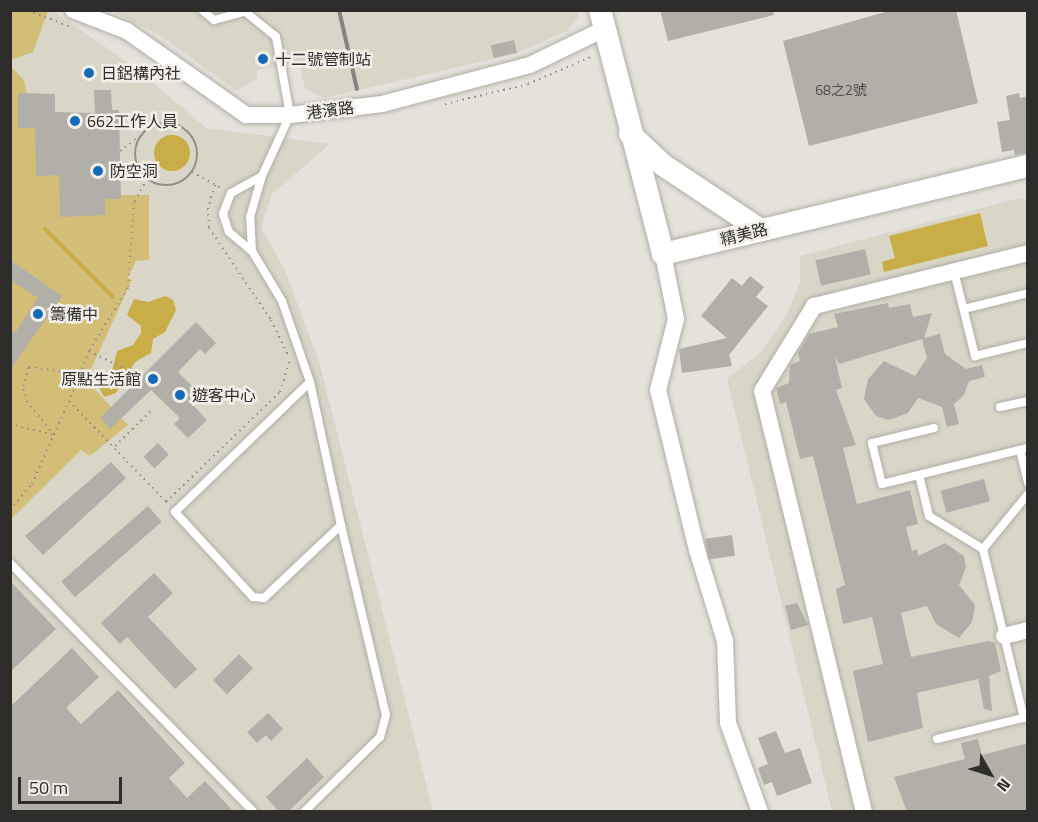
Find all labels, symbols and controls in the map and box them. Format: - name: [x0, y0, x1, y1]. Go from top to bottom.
- place label: 十二號管制站: [275, 49, 371, 69]
- marker: 十二號管制站: [256, 52, 270, 66]
- place label: 日鋁構內社: [101, 63, 181, 83]
- marker: 日鋁構內社: [82, 66, 96, 80]
- house number: 68之2號: [815, 82, 867, 98]
- street label: 港濱路: [305, 98, 355, 122]
- place label: 662工作人員: [87, 111, 178, 131]
- marker: 662工作人員: [68, 114, 82, 128]
- place label: 防空洞: [110, 161, 158, 181]
- marker: 防空洞: [91, 164, 105, 178]
- street label: 精美路: [718, 219, 770, 249]
- place label: 籌備中: [50, 304, 98, 324]
- marker: 籌備中: [31, 307, 45, 321]
- place label: 原點生活館: [61, 369, 141, 389]
- marker: 原點生活館: [146, 372, 160, 386]
- place label: 遊客中心: [192, 385, 256, 405]
- marker: 遊客中心: [173, 388, 187, 402]
- north arrow: [960, 744, 1020, 804]
- scale bar: [21, 765, 124, 803]
- text: N: [991, 773, 1017, 797]
- text: 50 m: [29, 774, 68, 801]

